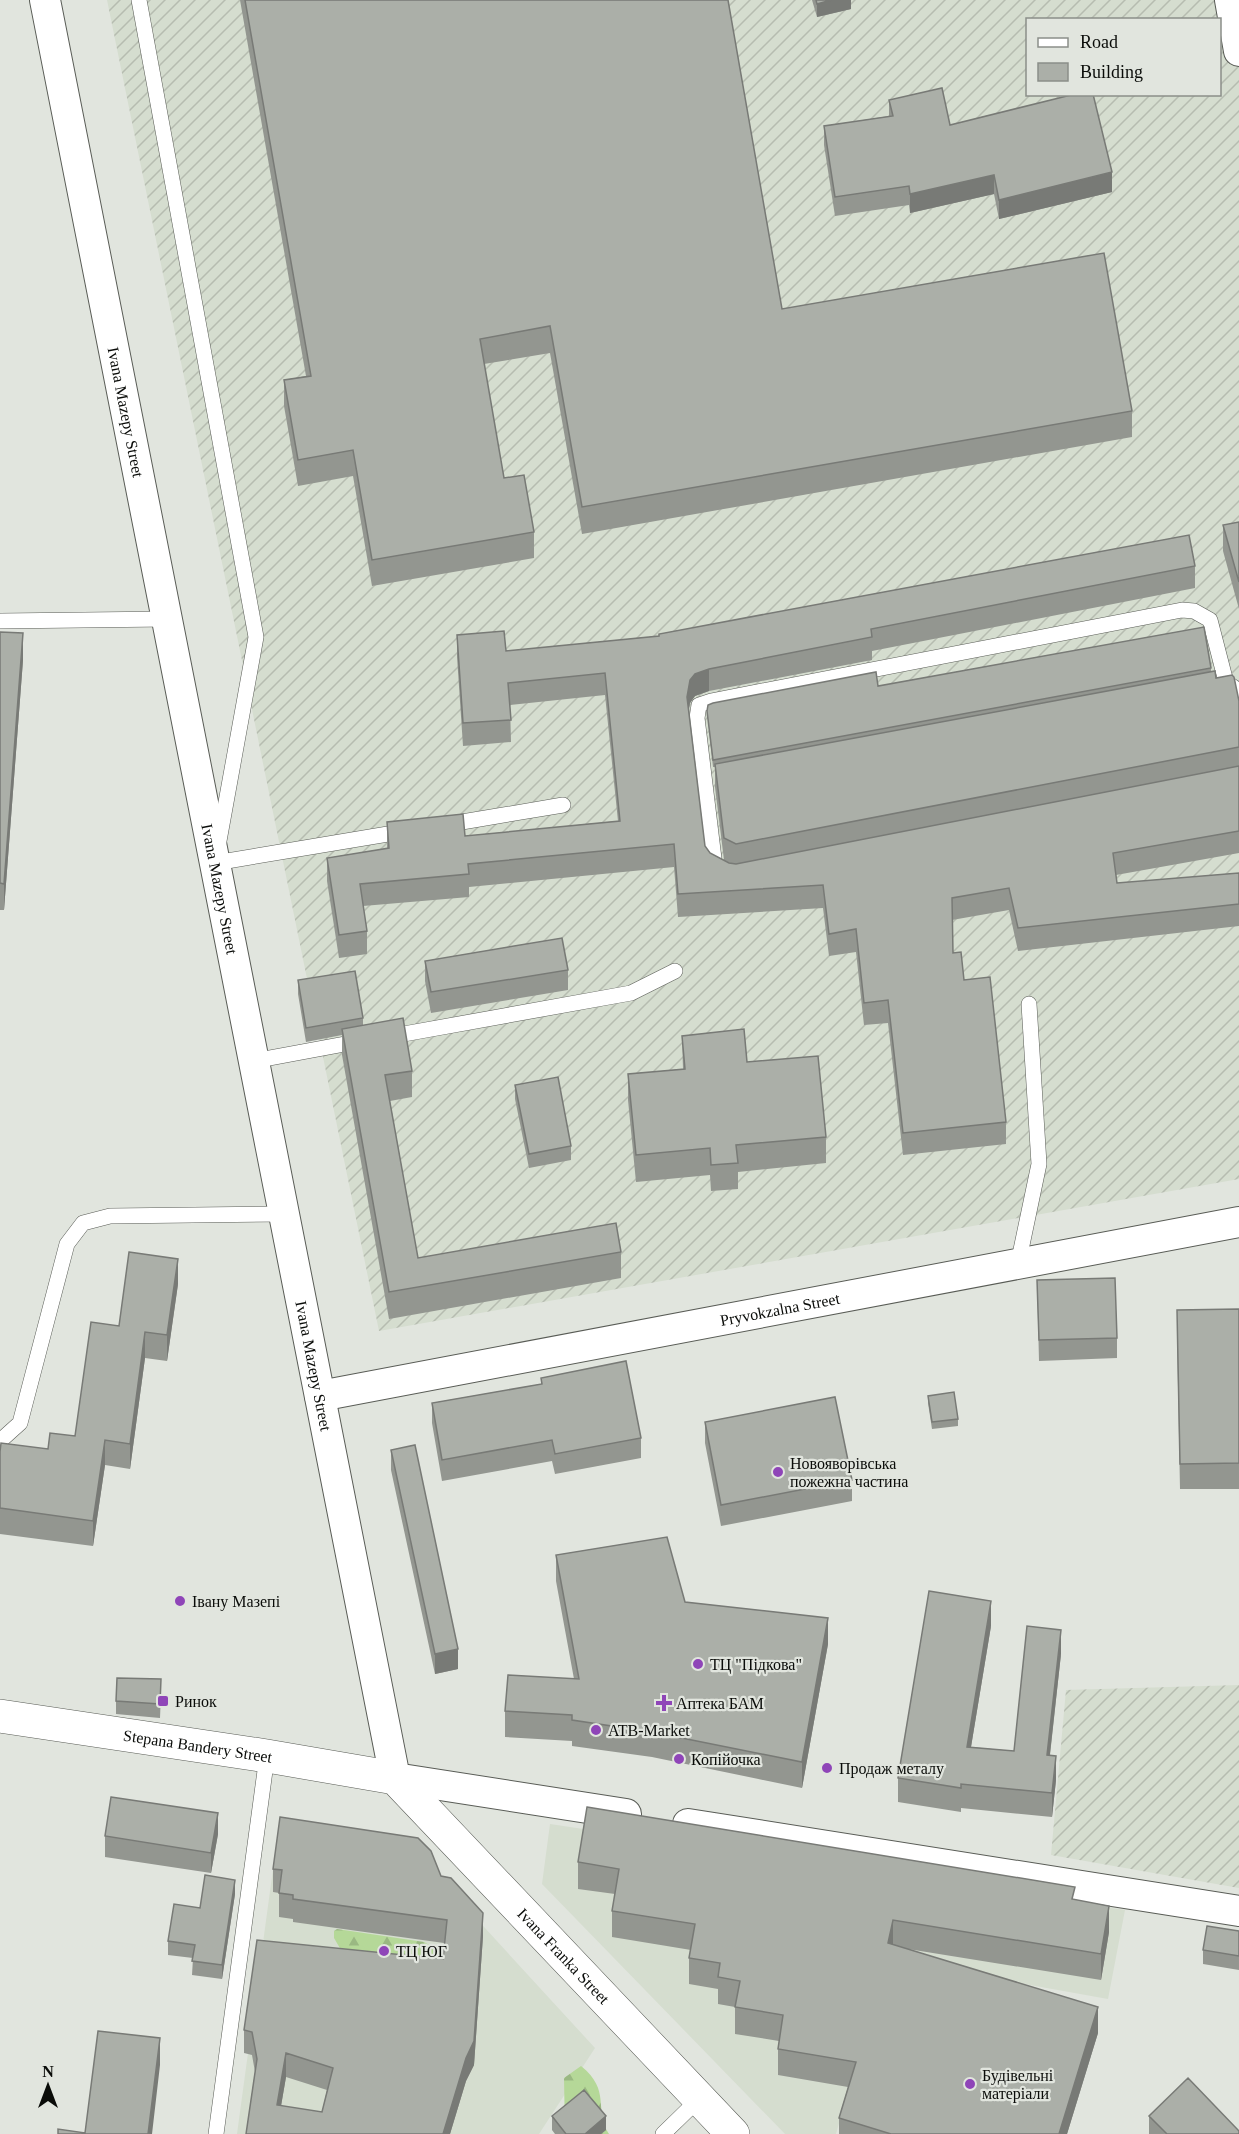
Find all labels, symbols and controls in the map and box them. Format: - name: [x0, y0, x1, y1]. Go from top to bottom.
- legend: [1026, 18, 1221, 96]
- text: Road: [1080, 32, 1118, 52]
- text: Building: [1080, 62, 1143, 82]
- street label: Ivana Mazepy Street: [105, 345, 147, 479]
- street label: Ivana Mazepy Street: [199, 822, 241, 956]
- street label: Pryvokzalna Street: [719, 1289, 842, 1329]
- street label: Ivana Mazepy Street: [293, 1299, 335, 1433]
- place label: Новояворівська пожежна частина: [790, 1455, 908, 1490]
- marker: Новояворівська пожежна частина: [771, 1465, 785, 1479]
- place label: Івану Мазепі: [192, 1593, 281, 1611]
- marker: Івану Мазепі: [173, 1594, 187, 1608]
- place label: ТЦ "Підкова": [710, 1656, 802, 1674]
- marker: ТЦ "Підкова": [691, 1657, 705, 1671]
- place label: Ринок: [175, 1693, 217, 1710]
- marker: Ринок: [156, 1694, 170, 1708]
- place label: Аптека БАМ: [676, 1695, 764, 1712]
- marker: Аптека БАМ: [657, 1696, 671, 1710]
- place label: ATB-Market: [608, 1722, 690, 1739]
- marker: ATB-Market: [589, 1723, 603, 1737]
- street label: Stepana Bandery Street: [122, 1726, 274, 1765]
- place label: Копійочка: [691, 1751, 761, 1768]
- marker: Копійочка: [672, 1752, 686, 1766]
- place label: Продаж металу: [839, 1760, 944, 1778]
- marker: Продаж металу: [820, 1761, 834, 1775]
- street label: Ivana Franka Street: [514, 1904, 613, 2007]
- place label: ТЦ ЮГ: [396, 1943, 447, 1961]
- marker: ТЦ ЮГ: [377, 1944, 391, 1958]
- north arrow: [18, 2056, 78, 2116]
- text: N: [42, 2063, 54, 2080]
- place label: Будівельні матеріали: [982, 2067, 1054, 2103]
- marker: Будівельні матеріали: [963, 2077, 977, 2091]

